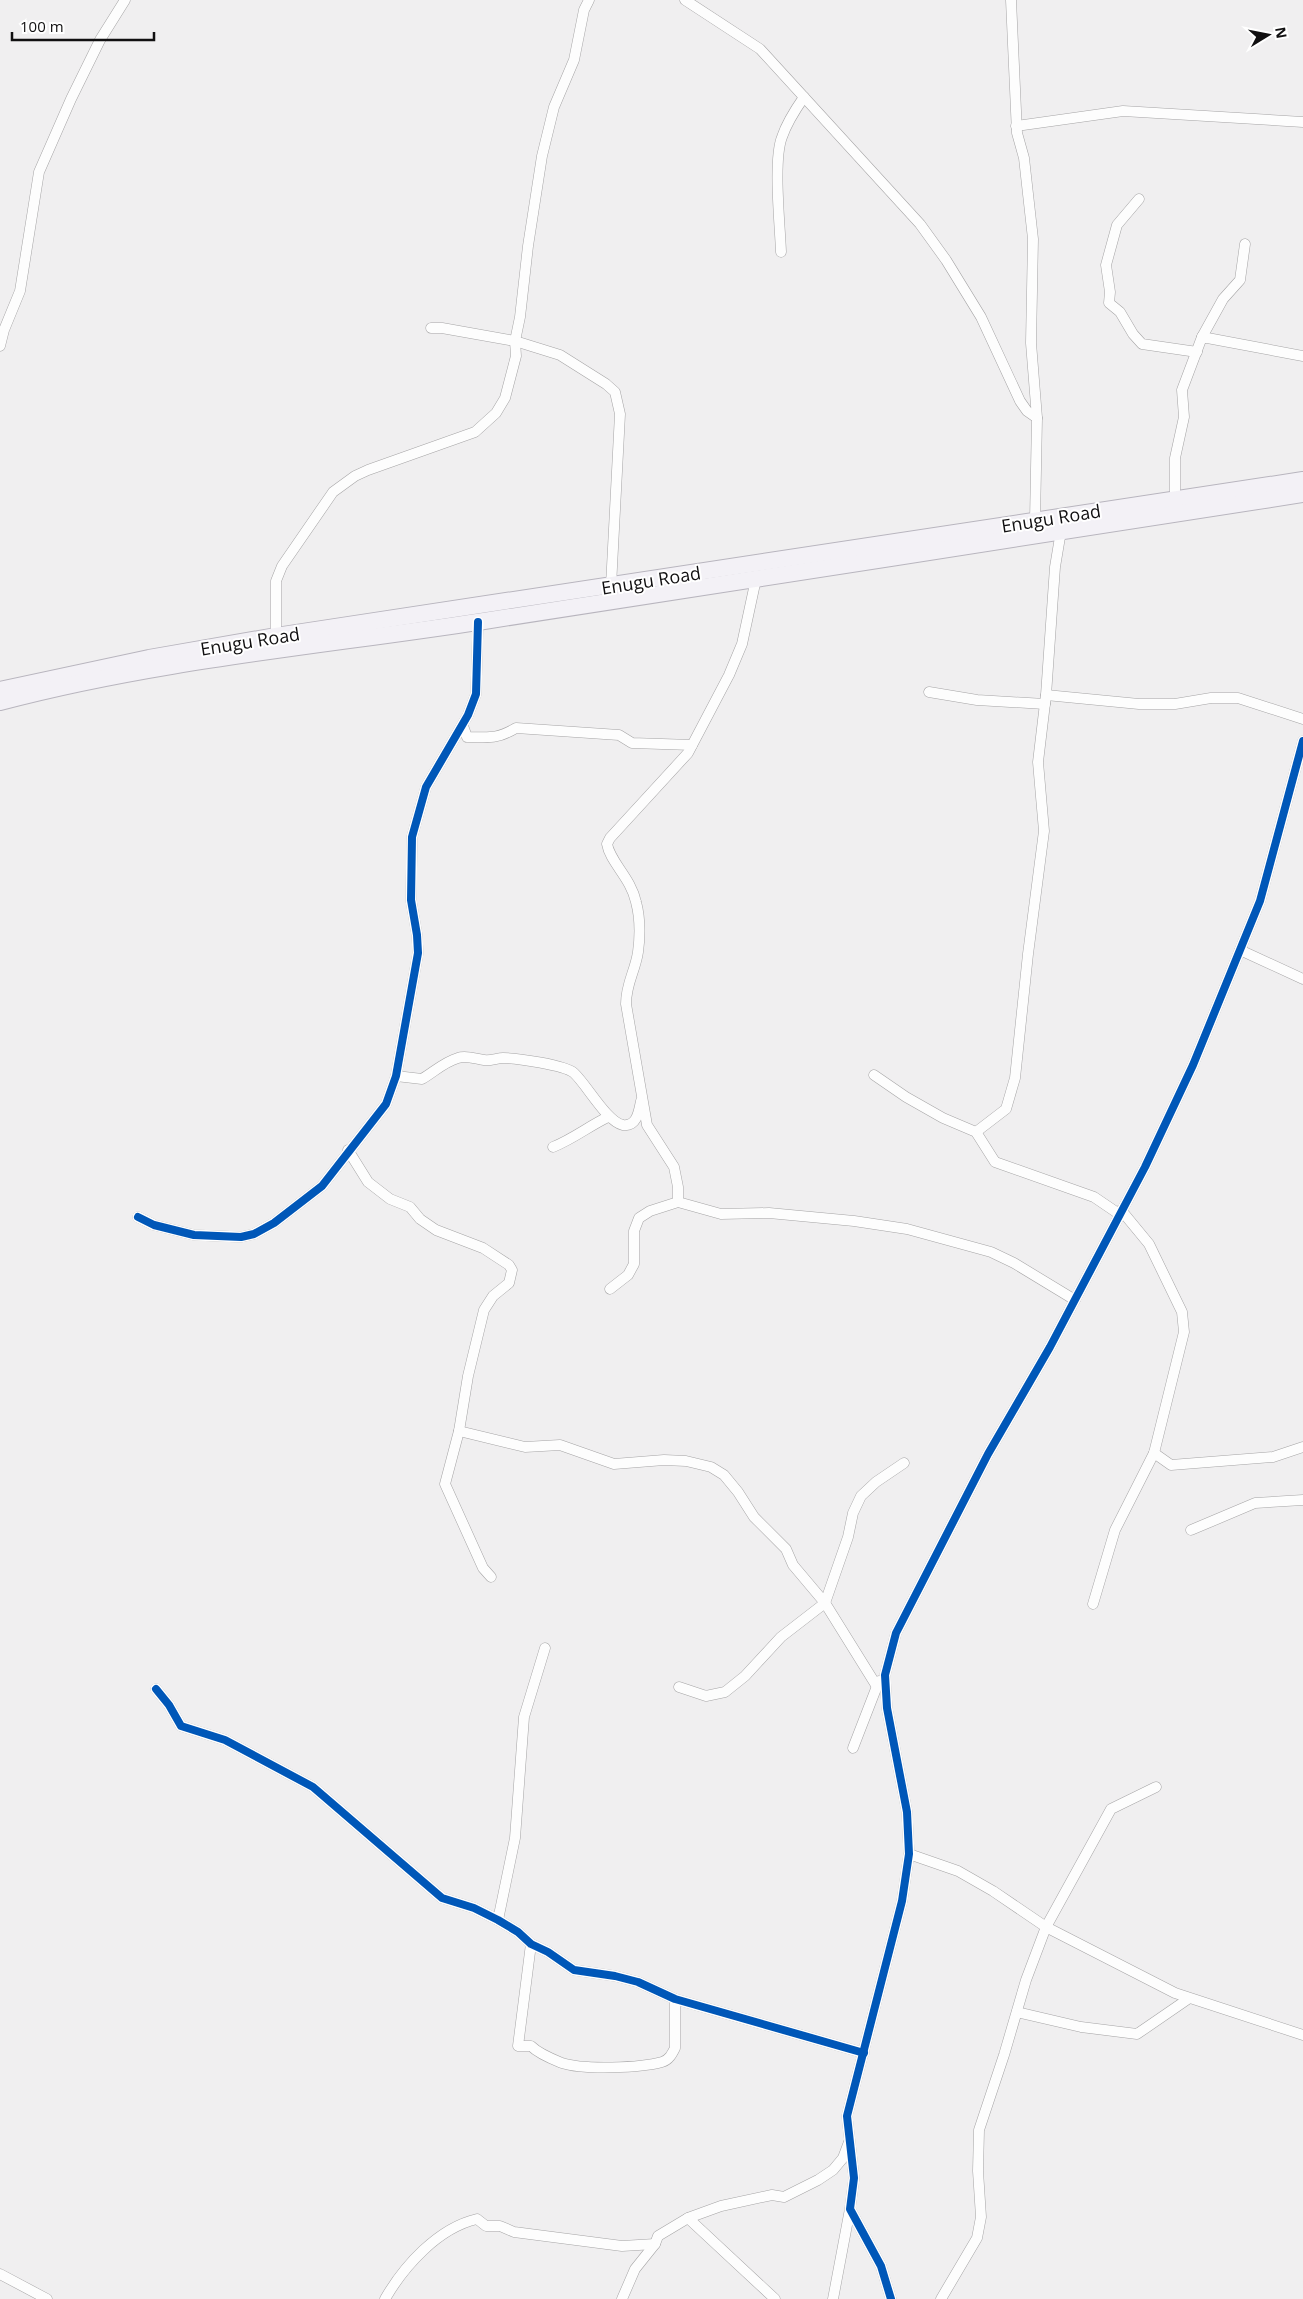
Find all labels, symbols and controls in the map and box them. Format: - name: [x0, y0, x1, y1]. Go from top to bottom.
- scale bar: [12, 10, 155, 42]
- north arrow: [1243, 10, 1293, 60]
- text: 100 m: [20, 16, 64, 36]
- text: N: [1271, 25, 1292, 40]
- street label: Enugu Road: [999, 498, 1103, 538]
- street label: Enugu Road: [599, 560, 703, 600]
- street label: Enugu Road: [198, 621, 302, 661]

